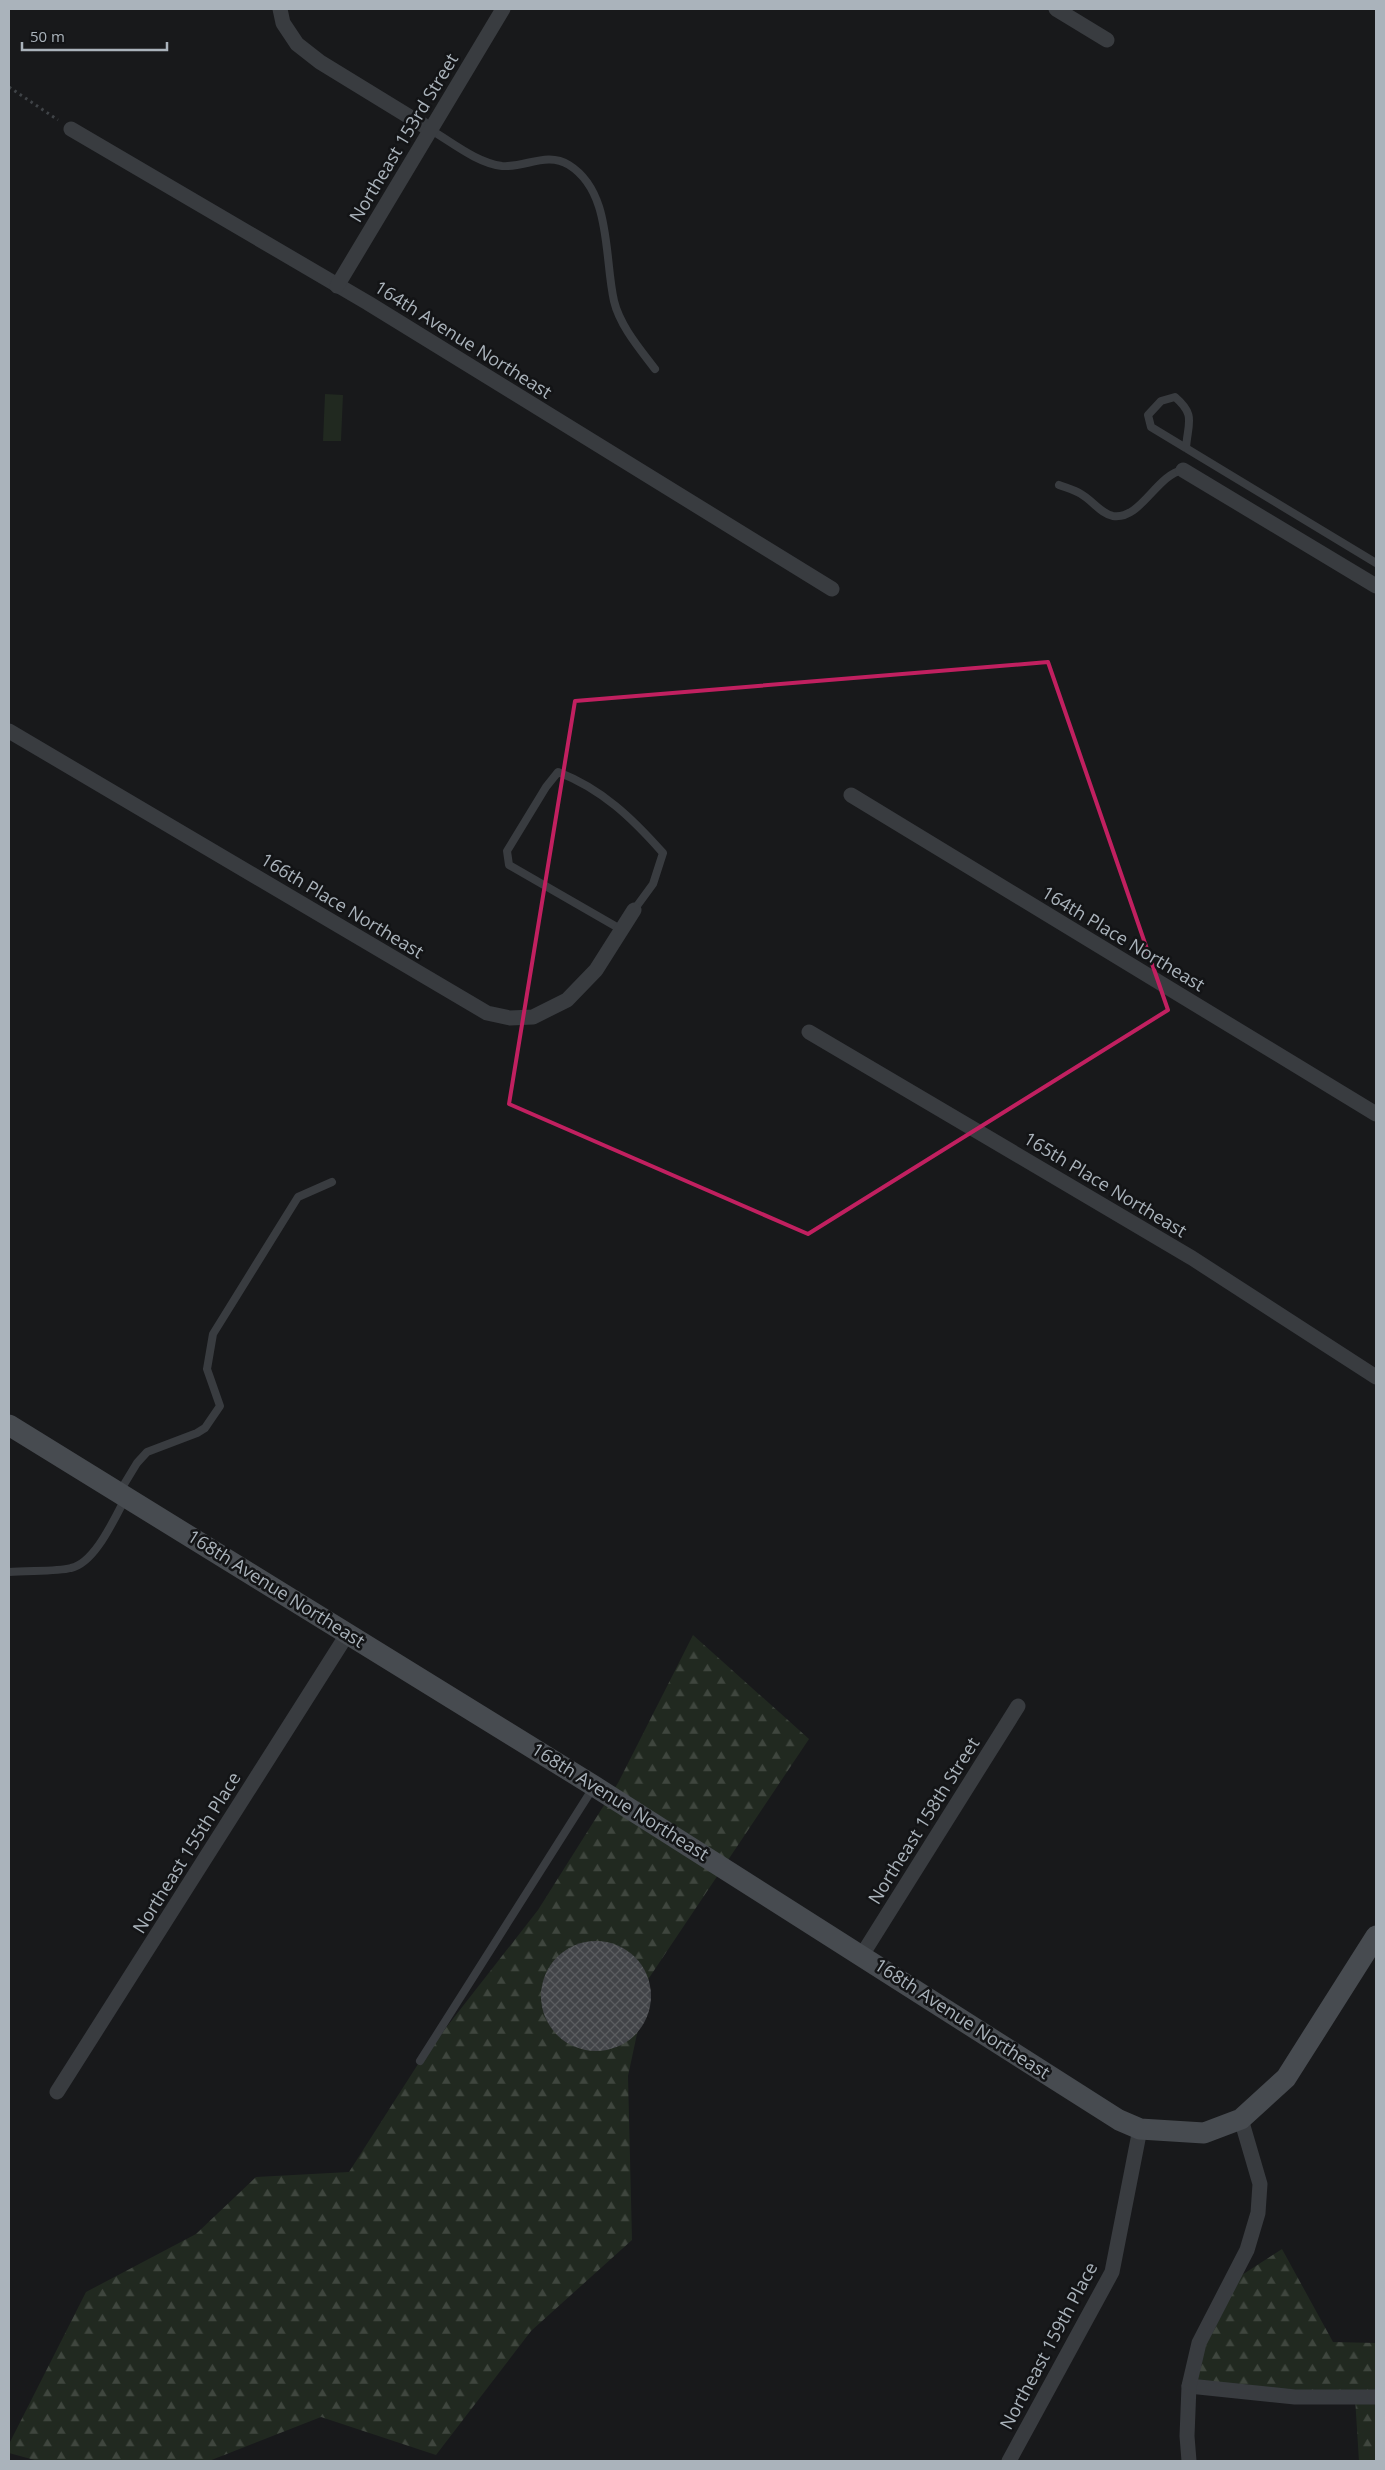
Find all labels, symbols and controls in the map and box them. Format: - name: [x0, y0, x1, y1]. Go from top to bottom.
- scale bar: [22, 20, 168, 52]
- text: 50 m: [30, 26, 65, 46]
- street label: Northeast 153rd Street: [343, 49, 463, 226]
- street label: 164th Avenue Northeast: [370, 275, 557, 404]
- street label: 166th Place Northeast: [257, 847, 428, 963]
- street label: 164th Place Northeast: [1038, 880, 1209, 996]
- street label: 165th Place Northeast: [1020, 1126, 1191, 1242]
- street label: 168th Avenue Northeast: [183, 1524, 370, 1653]
- street label: Northeast 158th Street: [862, 1733, 984, 1908]
- street label: 168th Avenue Northeast: [527, 1737, 714, 1866]
- street label: Northeast 155th Place: [127, 1767, 246, 1938]
- street label: 168th Avenue Northeast: [870, 1952, 1055, 2084]
- street label: Northeast 159th Place: [994, 2258, 1102, 2433]

